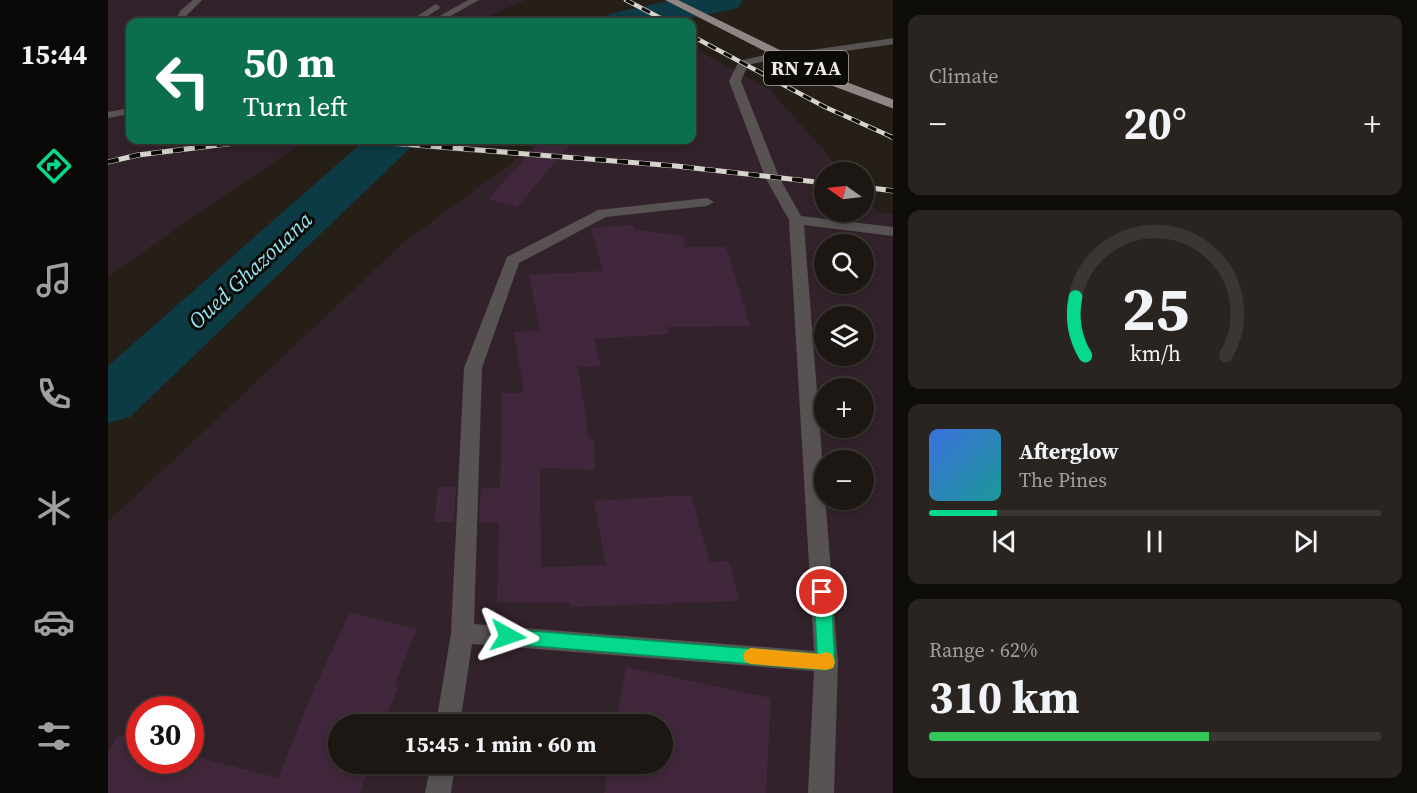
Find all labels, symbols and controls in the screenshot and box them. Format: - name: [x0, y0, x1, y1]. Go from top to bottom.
- text: 50 m: [243, 33, 336, 91]
- text: 15:44: [21, 36, 87, 73]
- icon: left: [144, 42, 222, 120]
- road number: RN 7AA: [764, 51, 848, 85]
- text: Climate: [929, 62, 998, 90]
- text: Turn left: [243, 88, 347, 125]
- text: 20°: [1123, 92, 1187, 154]
- text: −: [929, 101, 947, 146]
- text: +: [1363, 101, 1381, 146]
- icon: directions: [33, 145, 75, 187]
- north arrow: [814, 162, 874, 222]
- map controls: [814, 162, 874, 510]
- water label: Oued Ghazouana: [182, 204, 319, 335]
- button: search: [814, 234, 874, 294]
- icon: music: [33, 259, 75, 301]
- text: 25: [1121, 265, 1189, 351]
- button: layers: [814, 306, 874, 366]
- text: km/h: [1129, 340, 1181, 369]
- icon: phone: [33, 373, 75, 415]
- button: +: [814, 378, 874, 438]
- text: Afterglow: [1019, 436, 1119, 466]
- button: −: [814, 450, 874, 510]
- text: The Pines: [1019, 466, 1107, 494]
- icon: climate: [33, 487, 75, 529]
- icon: previous: [988, 525, 1021, 558]
- icon: pause: [1138, 525, 1171, 558]
- icon: next: [1289, 525, 1322, 558]
- pin: [796, 566, 847, 617]
- icon: arrive: [805, 575, 838, 608]
- icon: car: [33, 601, 75, 643]
- position arrow: [476, 604, 540, 668]
- text: Range · 62%: [929, 636, 1038, 664]
- text: 310 km: [929, 666, 1080, 728]
- speed limit sign: 30: [126, 696, 204, 774]
- icon: filters: [33, 715, 75, 757]
- text: 15:45 · 1 min · 60 m: [405, 729, 596, 759]

